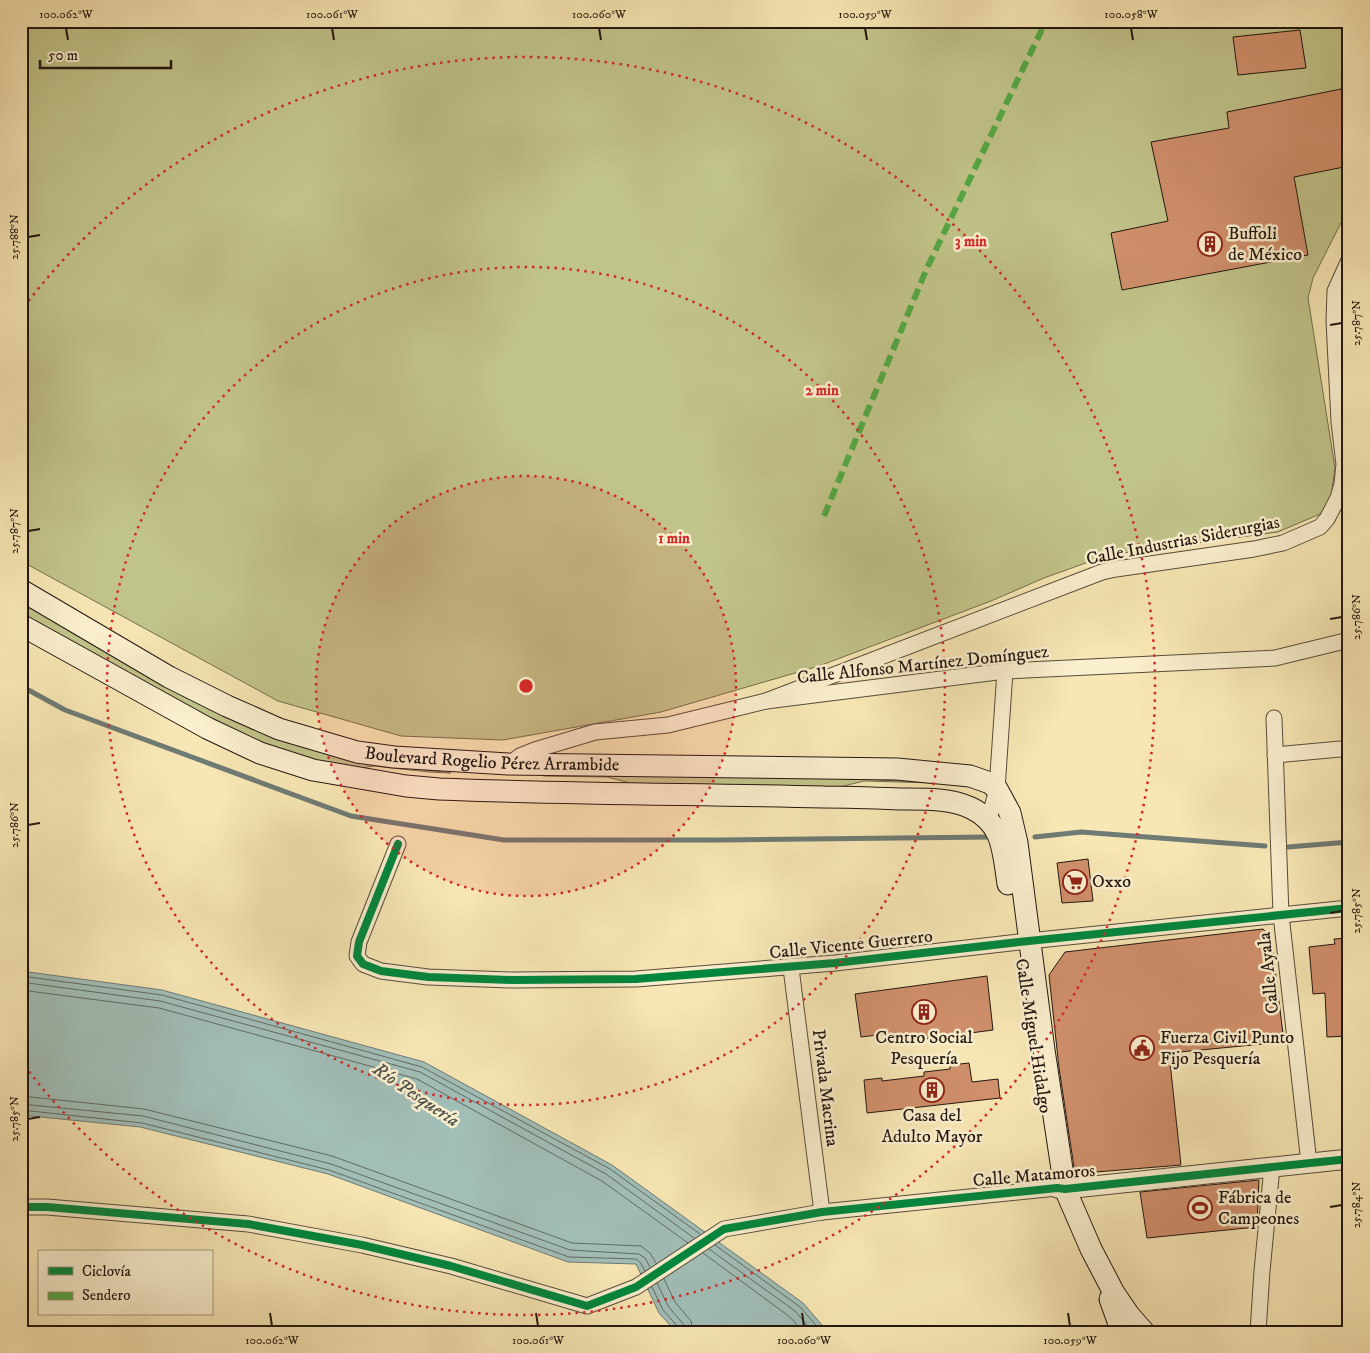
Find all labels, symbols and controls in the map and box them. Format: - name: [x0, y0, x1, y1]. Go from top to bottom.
- text: 100.062°W: [39, 7, 94, 22]
- text: 100.061°W: [306, 7, 359, 22]
- text: 100.060°W: [572, 7, 627, 22]
- text: 100.059°W: [838, 7, 893, 22]
- text: 100.058°W: [1104, 7, 1159, 22]
- scale bar: [40, 38, 171, 70]
- text: 50 m: [48, 46, 78, 65]
- text: 25.788°N: [7, 214, 22, 260]
- place label: Buffoli de México: [1228, 223, 1302, 266]
- building icon: Buffoli de México: [1197, 231, 1223, 257]
- text: 3 min: [955, 232, 987, 251]
- text: 25.787°N: [1349, 300, 1364, 346]
- text: 2 min: [805, 381, 839, 400]
- text: 25.787°N: [7, 508, 22, 554]
- street label: Calle Industrias Siderurgias: [1084, 511, 1282, 571]
- text: 1 min: [658, 529, 690, 548]
- text: 25.786°N: [1349, 594, 1364, 640]
- street label: Calle Alfonso Martínez Domínguez: [796, 641, 1050, 689]
- centre of rings: [517, 677, 535, 695]
- street label: Boulevard Rogelio Pérez Arrambide: [363, 742, 620, 776]
- text: 25.786°N: [7, 802, 22, 848]
- supermarket icon: Oxxo: [1062, 869, 1088, 895]
- place label: Oxxo: [1092, 871, 1131, 893]
- text: 25.785°N: [1349, 888, 1364, 934]
- street label: Calle Vicente Guerrero: [768, 925, 934, 965]
- street label: Calle Ayala: [1254, 931, 1284, 1015]
- street label: Calle Miguel Hidalgo: [1010, 957, 1056, 1115]
- building icon: Centro Social Pesquería: [911, 999, 937, 1025]
- place label: Centro Social Pesquería: [875, 1027, 973, 1070]
- place label: Fuerza Civil Punto Fijo Pesquería: [1160, 1027, 1294, 1070]
- street label: Privada Macrina: [807, 1028, 843, 1148]
- public building icon: Fuerza Civil Punto Fijo Pesquería: [1129, 1035, 1155, 1061]
- water label: Río Pesquería: [367, 1057, 463, 1133]
- building icon: Casa del Adulto Mayor: [919, 1077, 945, 1103]
- text: 25.785°N: [7, 1096, 22, 1142]
- place label: Casa del Adulto Mayor: [882, 1105, 983, 1148]
- street label: Calle Matamoros: [972, 1160, 1096, 1192]
- text: 25.784°N: [1349, 1182, 1364, 1228]
- place label: Fábrica de Campeones: [1218, 1187, 1299, 1230]
- sports icon: Fábrica de Campeones: [1187, 1195, 1213, 1221]
- legend: [38, 1250, 212, 1316]
- text: Ciclovía: [82, 1262, 131, 1281]
- text: Sendero: [82, 1286, 130, 1305]
- text: 100.062°W: [245, 1333, 300, 1348]
- text: 100.061°W: [512, 1333, 565, 1348]
- text: 100.060°W: [777, 1333, 832, 1348]
- text: 100.059°W: [1043, 1333, 1098, 1348]

